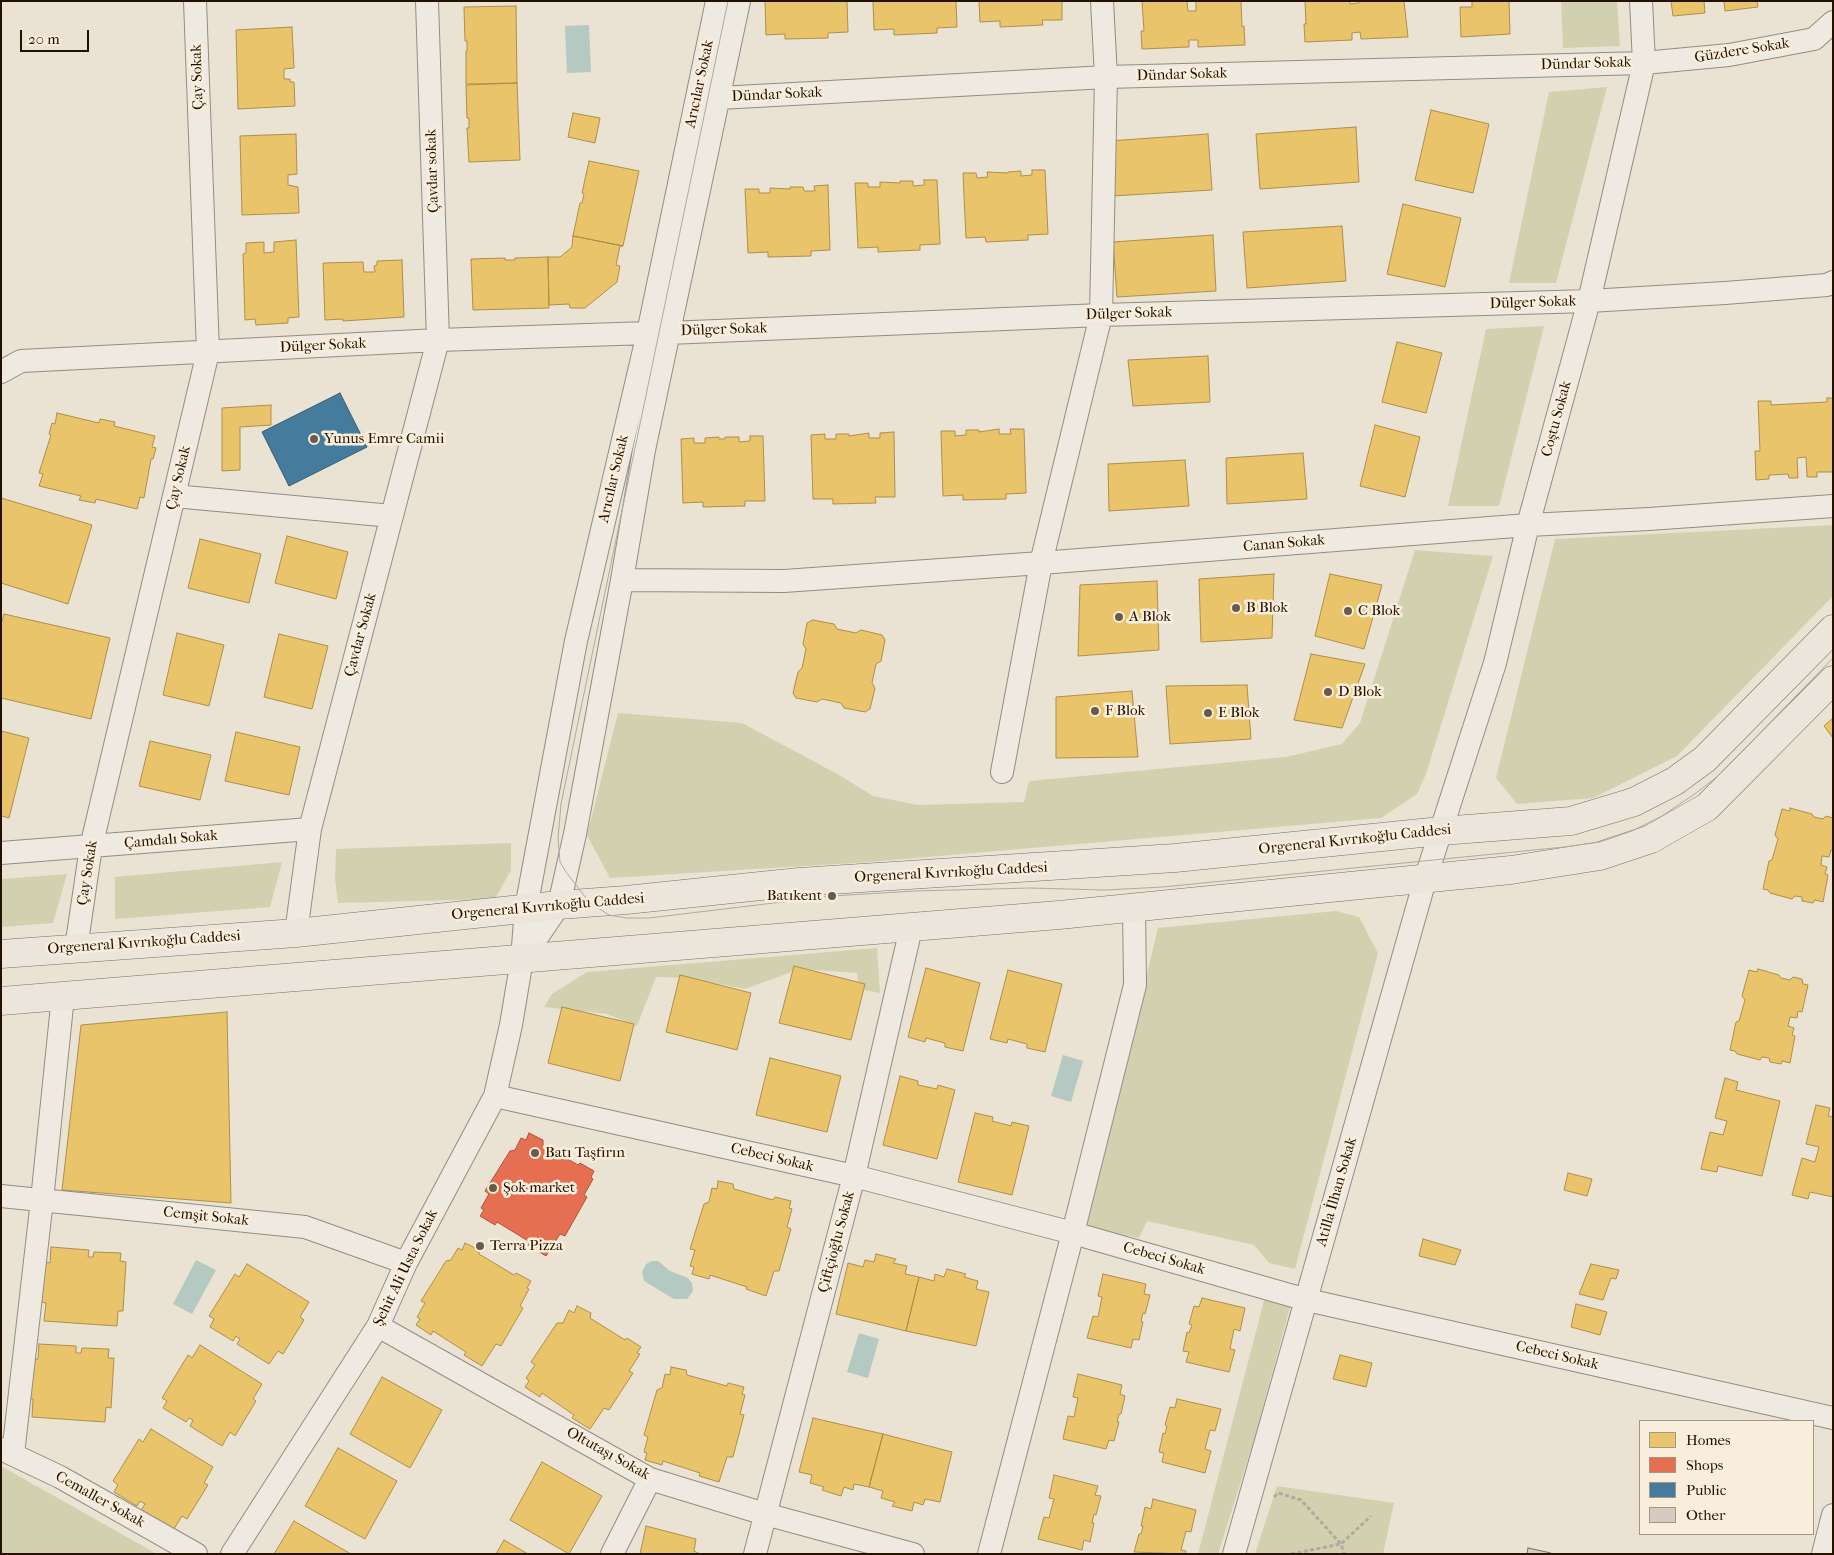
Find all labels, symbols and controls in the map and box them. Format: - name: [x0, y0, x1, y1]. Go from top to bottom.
- scale bar: [22, 20, 91, 52]
- text: 20 m: [28, 30, 60, 48]
- street label: Güzdere Sokak: [1693, 35, 1791, 67]
- street label: Arıcılar Sokak: [682, 38, 718, 130]
- street label: Çay Sokak: [188, 44, 208, 110]
- street label: Dündar Sokak: [1540, 53, 1632, 75]
- street label: Dündar Sokak: [1136, 64, 1228, 86]
- street label: Dündar Sokak: [731, 84, 823, 106]
- street label: Çavdar sokak: [423, 129, 443, 213]
- street label: Dülger Sokak: [1489, 292, 1577, 314]
- street label: Dülger Sokak: [1085, 303, 1173, 325]
- street label: Dülger Sokak: [680, 319, 768, 341]
- street label: Dülger Sokak: [279, 335, 367, 357]
- street label: Coştu Sokak: [1538, 379, 1576, 459]
- place label: Yunus Emre Camii: [324, 430, 444, 448]
- marker: Yunus Emre Camii: [308, 433, 320, 445]
- street label: Arıcılar Sokak: [595, 433, 633, 525]
- street label: Çay Sokak: [163, 444, 195, 512]
- street label: Canan Sokak: [1242, 531, 1326, 557]
- street label: Çavdar Sokak: [341, 591, 381, 679]
- place label: B Blok: [1246, 599, 1288, 617]
- marker: B Blok: [1230, 602, 1242, 614]
- place label: C Blok: [1358, 602, 1400, 620]
- marker: C Blok: [1342, 605, 1354, 617]
- place label: A Blok: [1129, 608, 1171, 626]
- marker: A Blok: [1113, 611, 1125, 623]
- place label: D Blok: [1338, 683, 1382, 701]
- marker: D Blok: [1322, 686, 1334, 698]
- place label: F Blok: [1105, 702, 1145, 720]
- place label: E Blok: [1218, 704, 1259, 722]
- marker: F Blok: [1089, 705, 1101, 717]
- marker: E Blok: [1202, 707, 1214, 719]
- street label: Orgeneral Kıvrıkoğlu Caddesi: [1258, 821, 1452, 859]
- street label: Çamdalı Sokak: [123, 827, 219, 853]
- street label: Çay Sokak: [74, 839, 102, 907]
- street label: Orgeneral Kıvrıkoğlu Caddesi: [854, 859, 1048, 887]
- place label: Batıkent: [767, 887, 822, 905]
- street label: Orgeneral Kıvrıkoğlu Caddesi: [451, 890, 645, 924]
- marker: Batıkent: [826, 890, 838, 902]
- street label: Orgeneral Kıvrıkoğlu Caddesi: [47, 927, 241, 959]
- street label: Atilla İlhan Sokak: [1313, 1135, 1361, 1249]
- street label: Cebeci Sokak: [729, 1140, 815, 1176]
- place label: Batı Taşfırın: [545, 1144, 625, 1162]
- marker: Batı Taşfırın: [529, 1147, 541, 1159]
- place label: Şok market: [503, 1179, 575, 1197]
- marker: Şok market: [487, 1182, 499, 1194]
- street label: Çiftçioğlu Sokak: [815, 1189, 859, 1295]
- street label: Cemşit Sokak: [162, 1204, 250, 1230]
- street label: Şehit Ali Usta Sokak: [370, 1206, 442, 1330]
- place label: Terra Pizza: [490, 1237, 563, 1255]
- street label: Cebeci Sokak: [1121, 1239, 1207, 1279]
- marker: Terra Pizza: [474, 1240, 486, 1252]
- street label: Cebeci Sokak: [1514, 1338, 1600, 1374]
- legend: [1639, 1420, 1814, 1535]
- street label: Oltutaşı Sokak: [563, 1424, 653, 1484]
- text: Homes: [1686, 1431, 1731, 1449]
- text: Shops: [1686, 1456, 1723, 1474]
- street label: Cemaller Sokak: [52, 1468, 148, 1532]
- text: Public: [1686, 1481, 1726, 1499]
- text: Other: [1686, 1506, 1725, 1524]

